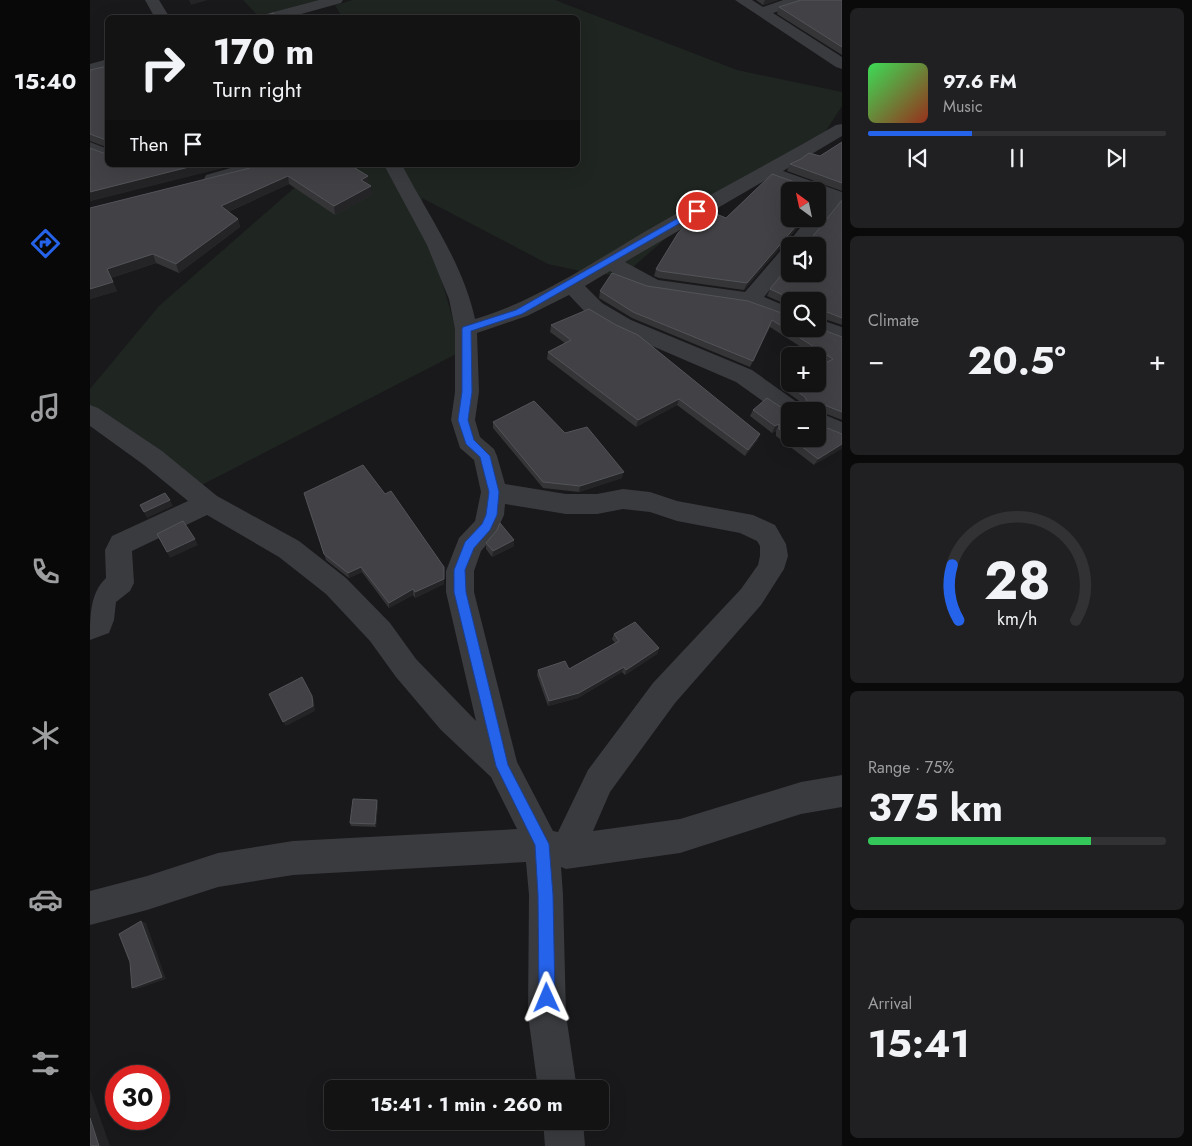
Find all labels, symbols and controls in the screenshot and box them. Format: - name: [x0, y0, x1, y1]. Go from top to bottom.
- text: 170 m: [213, 27, 314, 77]
- icon: right: [130, 35, 195, 100]
- text: 15:40: [14, 65, 76, 97]
- text: 97.6 FM: [943, 68, 1017, 95]
- text: Turn right: [213, 73, 301, 105]
- text: Music: [943, 95, 983, 118]
- icon: arrive: [179, 130, 207, 158]
- text: Then: [130, 131, 169, 158]
- icon: previous: [904, 144, 932, 172]
- icon: pause: [1003, 144, 1031, 172]
- icon: next: [1102, 144, 1130, 172]
- north arrow: [781, 182, 826, 228]
- map controls: [781, 182, 826, 447]
- pin: [676, 190, 718, 232]
- icon: arrive: [683, 197, 711, 225]
- icon: directions: [28, 226, 63, 261]
- button: sound: [781, 237, 826, 282]
- button: search: [781, 292, 826, 337]
- text: Climate: [868, 309, 919, 332]
- text: 20.5°: [968, 333, 1066, 388]
- text: −: [868, 340, 885, 381]
- text: +: [1149, 340, 1166, 381]
- button: +: [781, 347, 826, 392]
- icon: music: [28, 390, 63, 425]
- button: −: [781, 402, 826, 447]
- text: 28: [984, 543, 1050, 619]
- icon: phone: [28, 554, 63, 589]
- text: km/h: [997, 606, 1037, 632]
- icon: climate: [28, 718, 63, 753]
- text: Range · 75%: [868, 756, 954, 779]
- text: 375 km: [868, 780, 1003, 835]
- icon: car: [28, 882, 63, 917]
- position arrow: [520, 971, 572, 1023]
- text: Arrival: [868, 992, 912, 1015]
- text: 15:41: [868, 1016, 970, 1071]
- icon: filters: [28, 1046, 63, 1081]
- speed limit sign: 30: [105, 1065, 170, 1130]
- text: 15:41 · 1 min · 260 m: [370, 1091, 563, 1118]

